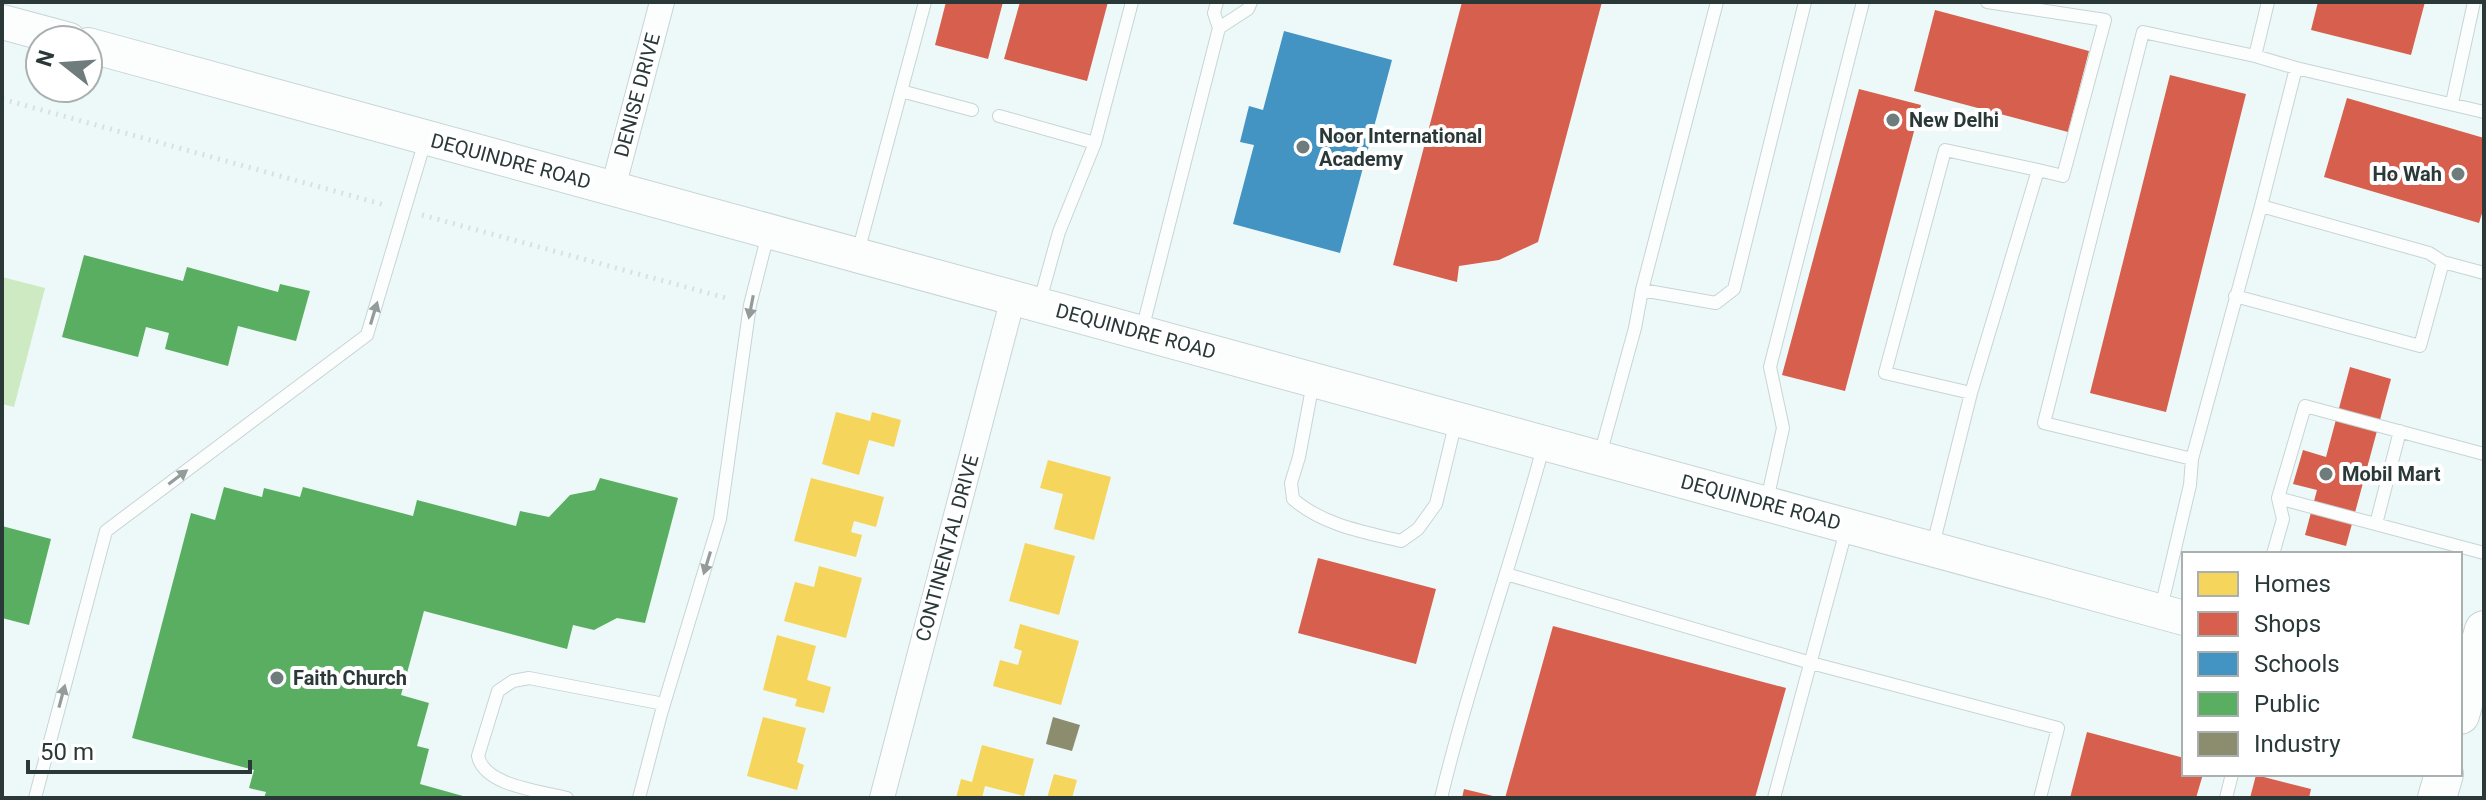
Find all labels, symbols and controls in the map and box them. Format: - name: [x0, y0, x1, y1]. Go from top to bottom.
- north arrow: [24, 24, 104, 104]
- street label: DENISE DRIVE: [609, 30, 665, 160]
- text: N: [31, 47, 60, 69]
- place label: New Delhi: [1909, 108, 1999, 132]
- marker: New Delhi: [1884, 111, 1902, 129]
- place label: Noor International Academy: [1319, 124, 1482, 171]
- street label: DEQUINDRE ROAD: [428, 128, 594, 194]
- marker: Noor International Academy: [1294, 138, 1312, 156]
- place label: Ho Wah: [2373, 162, 2442, 186]
- marker: Ho Wah: [2449, 165, 2467, 183]
- one-way arrow: [744, 295, 756, 320]
- street label: DEQUINDRE ROAD: [1053, 298, 1219, 364]
- one-way arrow: [368, 300, 381, 324]
- street label: CONTINENTAL DRIVE: [910, 452, 984, 644]
- place label: Mobil Mart: [2342, 462, 2441, 486]
- marker: Mobil Mart: [2317, 465, 2335, 483]
- street label: DEQUINDRE ROAD: [1678, 469, 1844, 535]
- one-way arrow: [168, 470, 188, 486]
- one-way arrow: [700, 551, 713, 575]
- legend: [2182, 552, 2462, 776]
- text: Homes: [2254, 570, 2331, 598]
- text: Shops: [2254, 610, 2321, 638]
- text: Schools: [2254, 650, 2340, 678]
- place label: Faith Church: [293, 666, 407, 690]
- marker: Faith Church: [268, 669, 286, 687]
- one-way arrow: [57, 683, 69, 708]
- text: Public: [2254, 690, 2320, 718]
- scale bar: [28, 724, 250, 774]
- text: Industry: [2254, 730, 2341, 758]
- text: 50 m: [40, 738, 94, 766]

